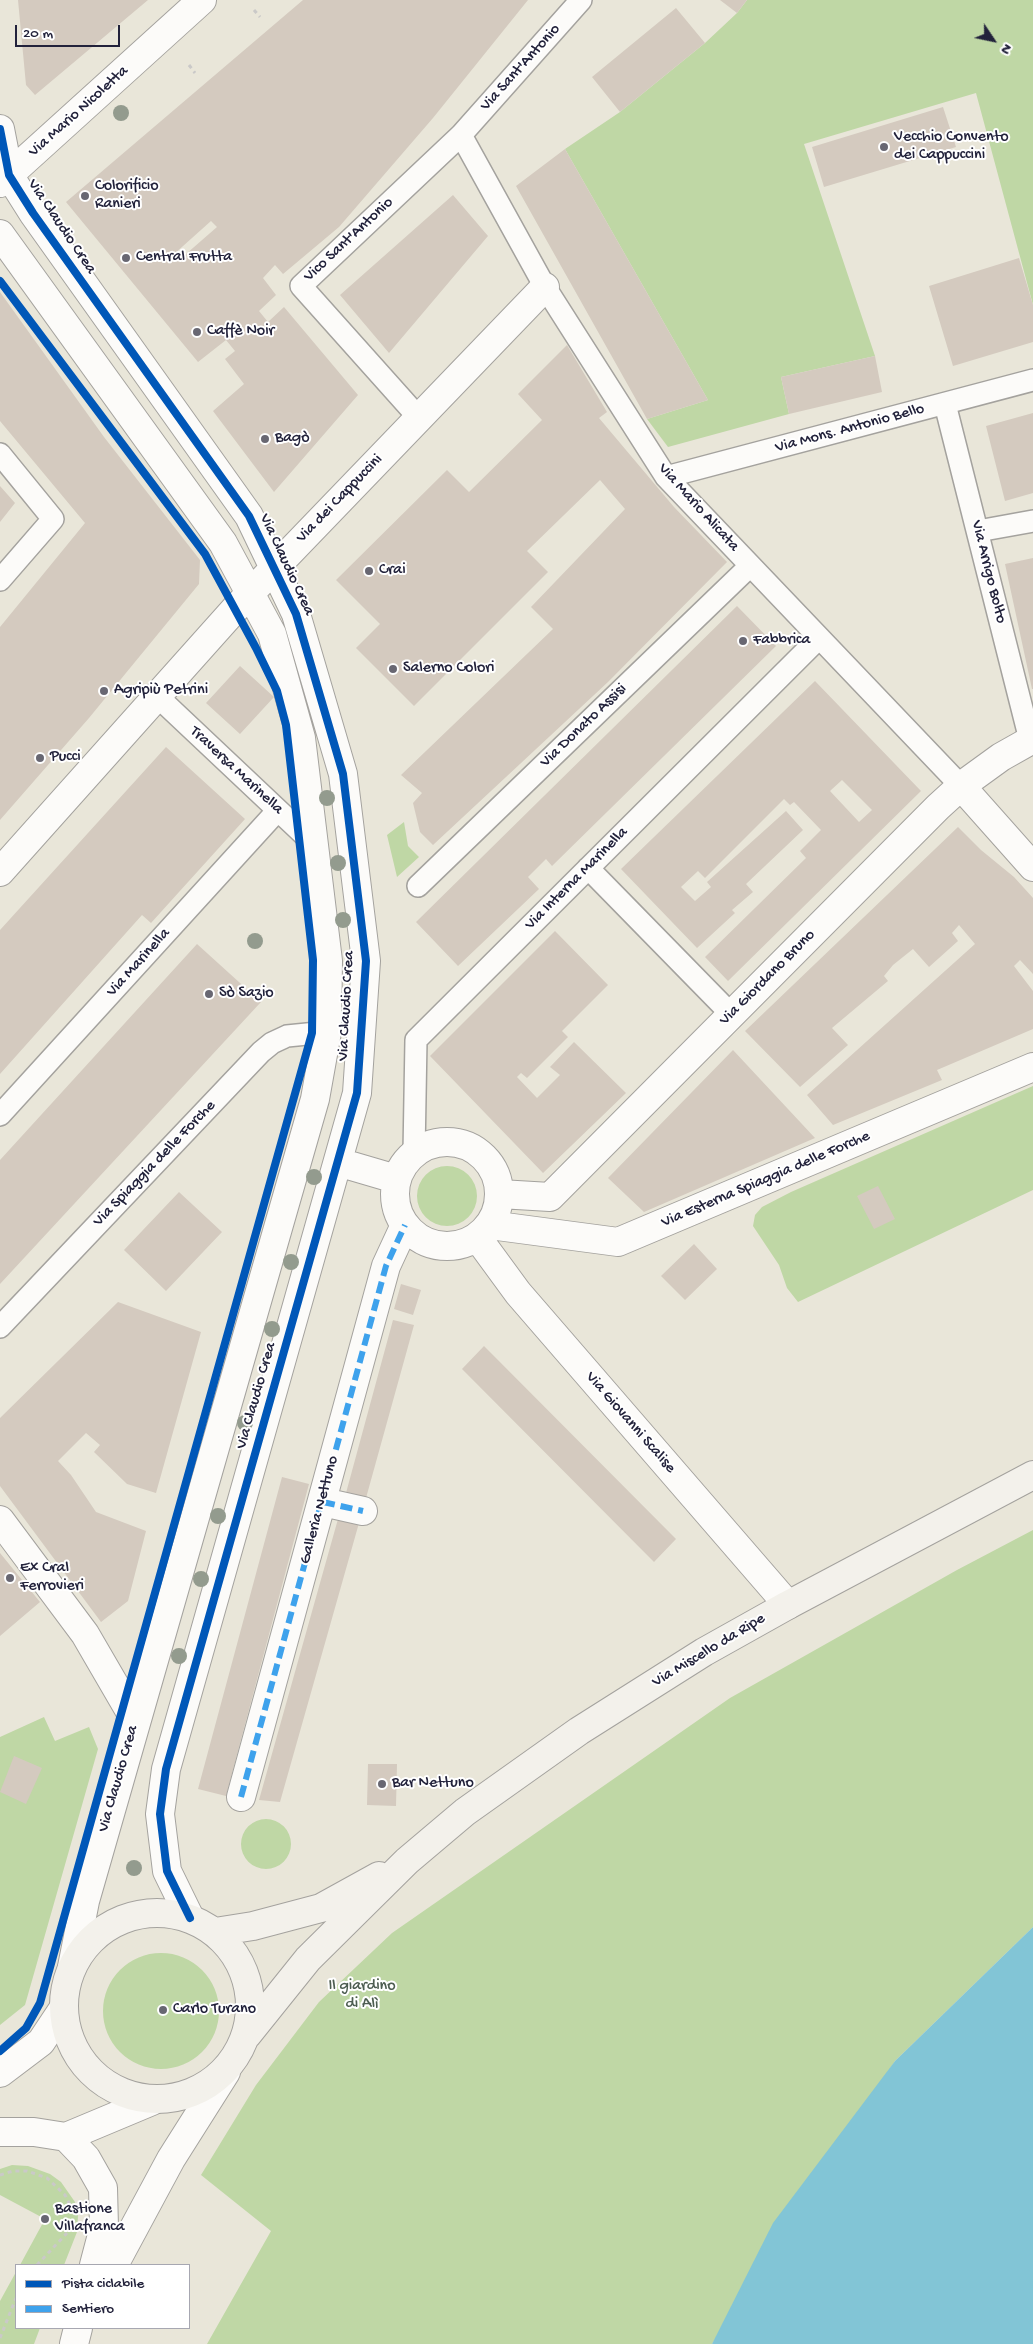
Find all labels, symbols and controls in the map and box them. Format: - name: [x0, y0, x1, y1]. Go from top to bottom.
- scale bar: [18, 15, 122, 47]
- north arrow: [968, 15, 1018, 65]
- street label: Via Sant'Antonio: [477, 20, 565, 116]
- text: 20 m: [23, 25, 53, 43]
- text: N: [996, 40, 1015, 57]
- street label: Via Mario Nicoletta: [25, 62, 133, 162]
- place label: Vecchio Convento dei Cappuccini: [894, 128, 1009, 166]
- marker: Vecchio Convento dei Cappuccini: [878, 141, 890, 153]
- street label: Via Claudio Crea: [22, 176, 100, 278]
- place label: Colorificio Ranieri: [95, 177, 159, 215]
- marker: Colorificio Ranieri: [79, 190, 91, 202]
- street label: Vico Sant'Antonio: [300, 194, 398, 286]
- place label: Central Frutta: [136, 248, 232, 268]
- marker: Central Frutta: [120, 252, 132, 264]
- place label: Caffè Noir: [207, 322, 274, 342]
- marker: Caffè Noir: [191, 326, 203, 338]
- street label: Via Mons. Antonio Bello: [773, 400, 927, 458]
- place label: Bagò: [275, 429, 309, 449]
- marker: Bagò: [259, 433, 271, 445]
- street label: Via dei Cappuccini: [293, 451, 387, 547]
- street label: Via Mario Alicata: [653, 460, 743, 556]
- street label: Via Claudio Crea: [254, 511, 318, 619]
- street label: Via Arrigo Bolto: [966, 519, 1010, 625]
- place label: Crai: [379, 561, 406, 581]
- marker: Crai: [363, 565, 375, 577]
- place label: Fabbrica: [753, 631, 810, 651]
- marker: Fabbrica: [737, 635, 749, 647]
- place label: Salerno Colori: [403, 659, 494, 679]
- marker: Salerno Colori: [387, 663, 399, 675]
- street label: Via Donato Assisi: [537, 680, 631, 772]
- place label: Agripiù Petrini: [114, 681, 208, 701]
- marker: Agripiù Petrini: [98, 685, 110, 697]
- street label: Traversa Marinella: [185, 723, 287, 819]
- place label: Pucci: [50, 748, 81, 768]
- marker: Pucci: [34, 752, 46, 764]
- street label: Via Interna Marinella: [521, 823, 633, 935]
- street label: Via Marinella: [103, 925, 175, 1001]
- street label: Via Giordano Bruno: [716, 926, 820, 1030]
- street label: Via Claudio Crea: [335, 951, 359, 1061]
- place label: Sò Sazio: [219, 984, 274, 1004]
- marker: Sò Sazio: [203, 988, 215, 1000]
- street label: Via Spiaggia delle Forche: [90, 1097, 220, 1231]
- street label: Via Esterna Spiaggia delle Forche: [659, 1127, 873, 1233]
- street label: Via Claudio Crea: [233, 1340, 281, 1452]
- street label: Via Giovanni Scalise: [581, 1368, 679, 1478]
- street label: Galleria Nettuno: [296, 1454, 344, 1566]
- place label: Ex Cral Ferrovieri: [20, 1559, 84, 1597]
- marker: Ex Cral Ferrovieri: [4, 1572, 16, 1584]
- street label: Via Miscello da Ripe: [649, 1610, 769, 1692]
- street label: Via Claudio Crea: [95, 1723, 143, 1835]
- place label: Bar Nettuno: [392, 1774, 474, 1794]
- marker: Bar Nettuno: [376, 1778, 388, 1790]
- park label: Il giardino di Alì: [328, 1977, 396, 2015]
- place label: Carlo Turano: [173, 2000, 256, 2020]
- marker: Carlo Turano: [157, 2004, 169, 2016]
- place label: Bastione Villafranca: [55, 2200, 125, 2238]
- marker: Bastione Villafranca: [39, 2213, 51, 2225]
- legend: [15, 2264, 190, 2329]
- text: Pista ciclabile: [62, 2275, 144, 2293]
- text: Sentiero: [62, 2300, 114, 2318]

